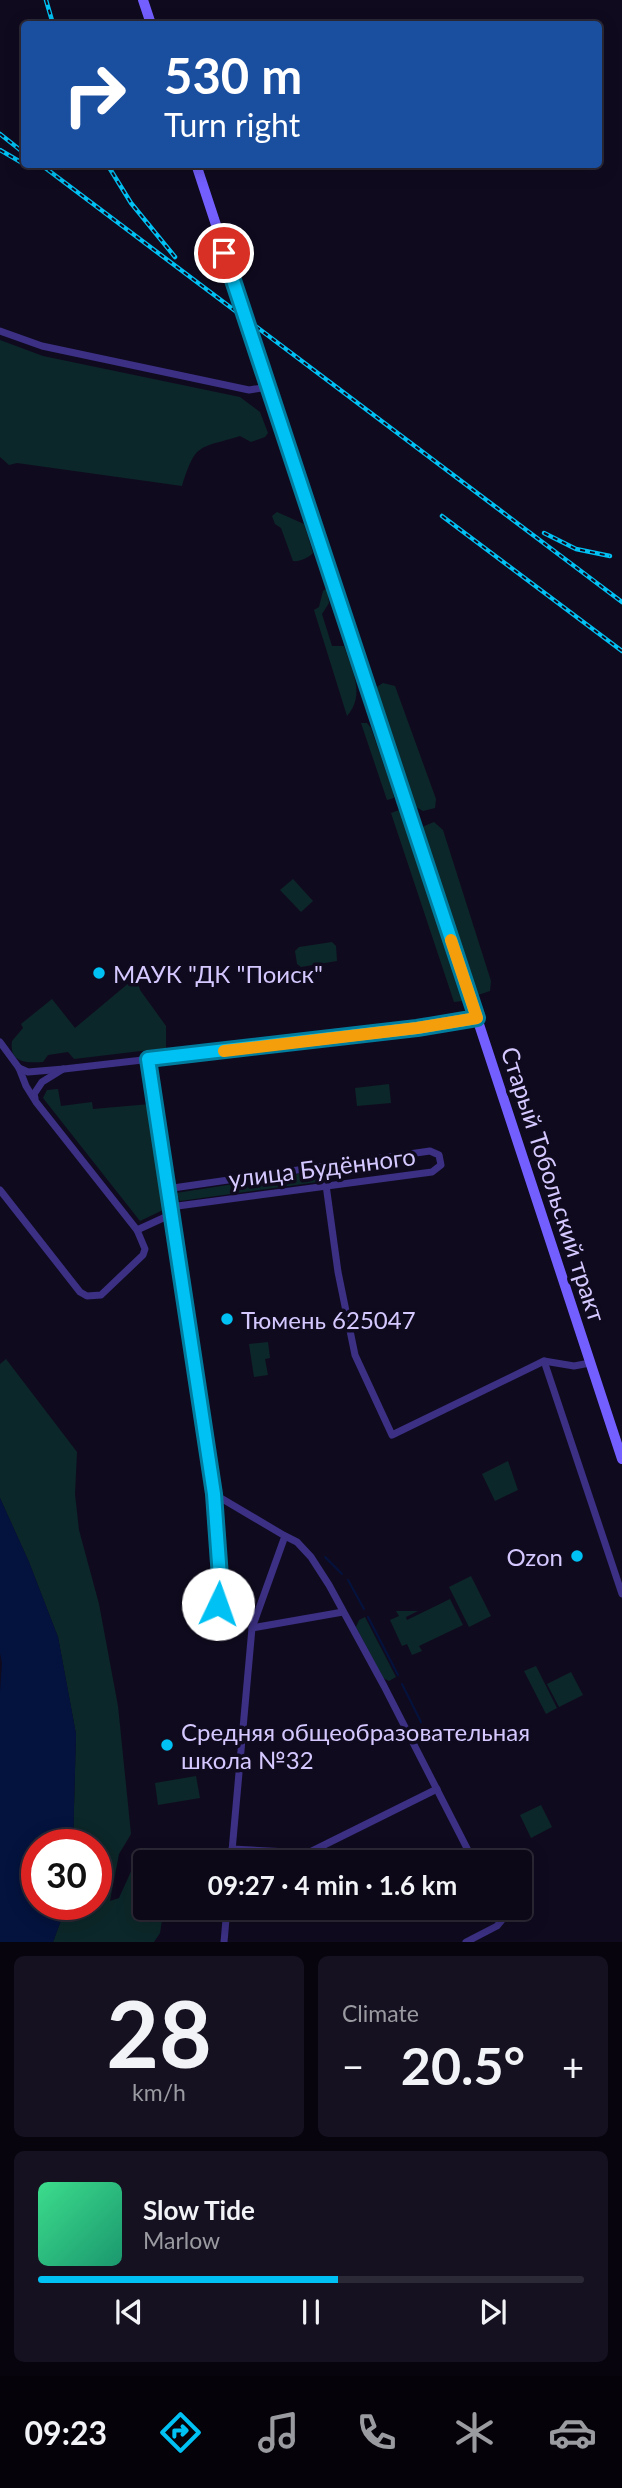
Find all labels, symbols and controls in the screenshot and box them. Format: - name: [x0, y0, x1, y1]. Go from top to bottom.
- text: 530 m: [164, 46, 302, 104]
- icon: right: [49, 49, 140, 140]
- text: Turn right: [164, 105, 300, 144]
- pin: [194, 223, 254, 283]
- icon: arrive: [205, 234, 243, 272]
- place label: МАУК "ДК "Поиск": [113, 959, 323, 988]
- marker: МАУК "ДК "Поиск": [91, 965, 107, 981]
- street label: Старый Тобольский тракт: [496, 1043, 612, 1325]
- street label: улица Будённого: [227, 1141, 417, 1193]
- place label: Тюмень 625047: [241, 1305, 416, 1334]
- marker: Тюмень 625047: [219, 1311, 235, 1327]
- place label: Ozon: [506, 1542, 563, 1571]
- marker: Ozon: [569, 1548, 585, 1564]
- position arrow: [181, 1567, 255, 1641]
- place label: Средняя общеобразовательная школа №32: [181, 1717, 530, 1774]
- marker: Средняя общеобразовательная школа №32: [159, 1737, 175, 1753]
- speed limit sign: 30: [21, 1829, 112, 1920]
- text: 09:27 · 4 min · 1.6 km: [208, 1869, 457, 1901]
- text: 28: [106, 1978, 212, 2087]
- text: Climate: [342, 1999, 419, 2027]
- text: 20.5°: [401, 2034, 525, 2096]
- text: −: [342, 2043, 364, 2089]
- text: +: [562, 2043, 584, 2089]
- text: km/h: [132, 2078, 186, 2106]
- text: Slow Tide: [143, 2194, 255, 2226]
- text: Marlow: [143, 2226, 220, 2254]
- icon: previous: [110, 2293, 148, 2331]
- icon: pause: [292, 2293, 330, 2331]
- icon: next: [474, 2293, 512, 2331]
- icon: directions: [156, 2408, 205, 2457]
- icon: music: [254, 2408, 303, 2457]
- icon: phone: [352, 2408, 401, 2457]
- icon: climate: [450, 2408, 499, 2457]
- icon: car: [548, 2408, 597, 2457]
- text: 09:23: [25, 2413, 107, 2452]

